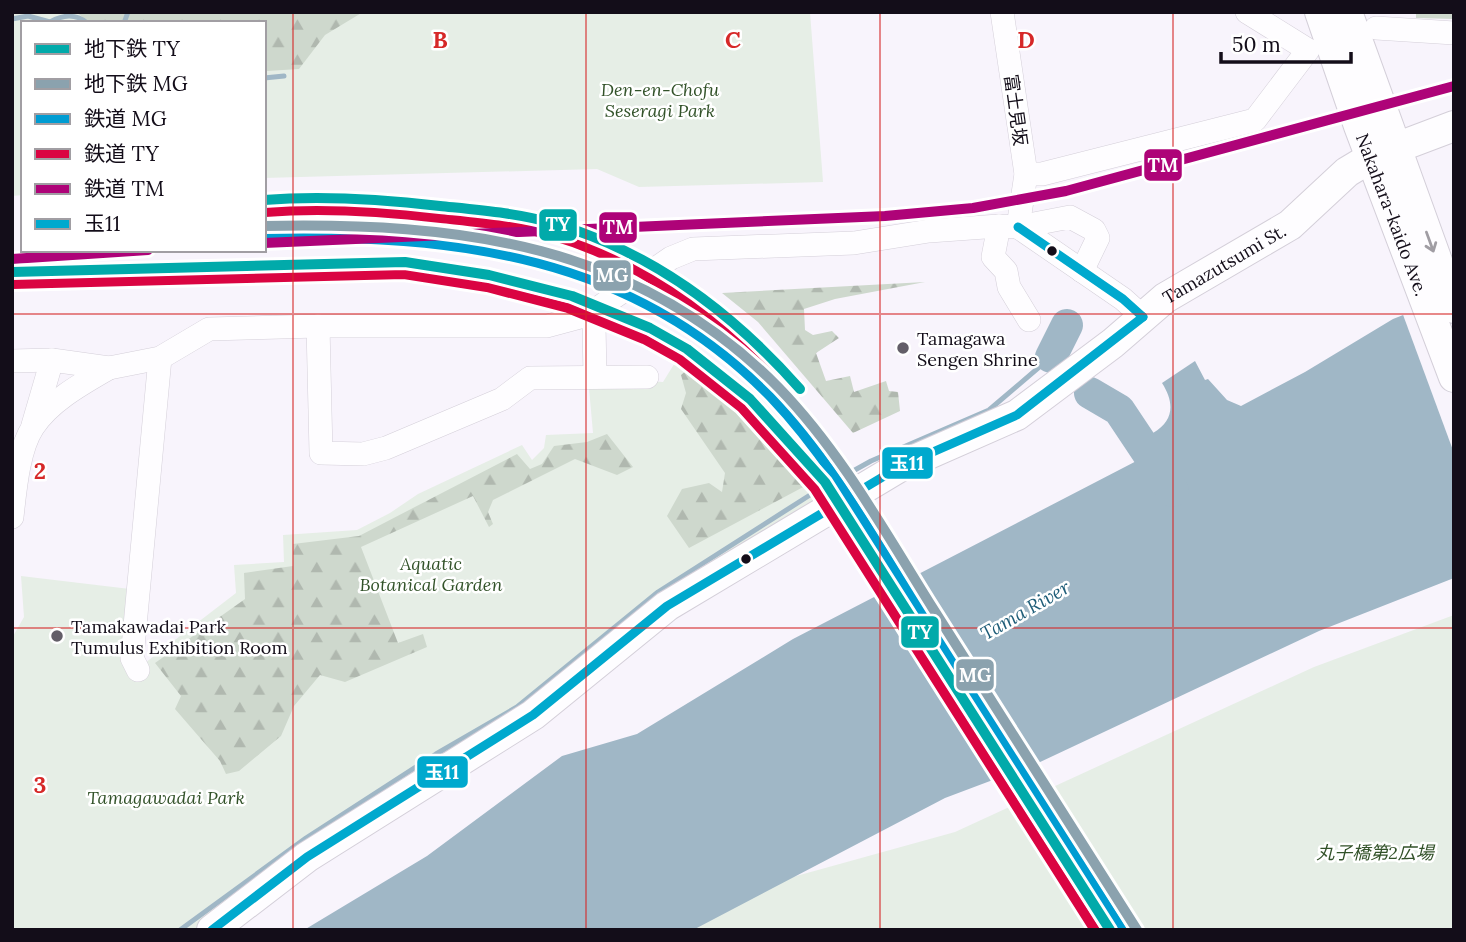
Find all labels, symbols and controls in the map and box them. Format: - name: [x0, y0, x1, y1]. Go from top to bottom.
- legend: [21, 21, 266, 252]
- scale bar: [1221, 21, 1350, 65]
- text: B: [432, 25, 448, 54]
- text: C: [725, 25, 741, 54]
- text: D: [1017, 25, 1035, 54]
- text: 50 m: [1232, 31, 1281, 58]
- text: 地下鉄 TY: [84, 35, 180, 62]
- text: 地下鉄 MG: [84, 70, 188, 97]
- street label: 富士見坂: [1000, 73, 1032, 147]
- park label: Den-en-Chofu Seseragi Park: [601, 78, 720, 122]
- text: 鉄道 MG: [84, 105, 167, 132]
- street label: Nakahara-kaido Ave.: [1351, 130, 1434, 299]
- text: 鉄道 TY: [84, 140, 159, 167]
- line badge: TM: [1143, 148, 1183, 182]
- text: TM: [1148, 153, 1178, 177]
- text: 鉄道 TM: [84, 175, 164, 202]
- line badge: TY: [538, 208, 578, 242]
- text: 玉11: [84, 210, 120, 237]
- line badge: TM: [598, 211, 638, 244]
- text: TY: [545, 212, 571, 236]
- text: TM: [603, 215, 633, 239]
- street label: Tamazutsumi St.: [1158, 218, 1290, 309]
- one-way arrow: [1424, 230, 1437, 252]
- unlabelled marker: [1045, 244, 1059, 258]
- line badge: MG: [592, 259, 632, 292]
- text: MG: [596, 263, 628, 287]
- place label: Tamagawa Sengen Shrine: [917, 327, 1038, 371]
- marker: Tamagawa Sengen Shrine: [895, 340, 911, 356]
- line badge: 玉11: [881, 446, 934, 480]
- text: 玉11: [890, 451, 924, 475]
- text: 2: [34, 456, 46, 485]
- park label: Aquatic Botanical Garden: [359, 552, 503, 596]
- unlabelled marker: [739, 552, 753, 566]
- water label: Tama River: [976, 575, 1074, 645]
- place label: Tamakawadai Park Tumulus Exhibition Room: [71, 615, 288, 659]
- line badge: TY: [900, 615, 940, 649]
- text: TY: [907, 620, 933, 644]
- marker: Tamakawadai Park Tumulus Exhibition Room: [49, 628, 65, 644]
- line badge: MG: [955, 658, 995, 692]
- text: MG: [959, 663, 991, 687]
- line badge: 玉11: [416, 755, 469, 789]
- text: 玉11: [425, 760, 459, 784]
- text: 3: [34, 770, 46, 799]
- park label: Tamagawadai Park: [87, 786, 245, 809]
- park label: 丸子橋第2広場: [1316, 841, 1436, 864]

